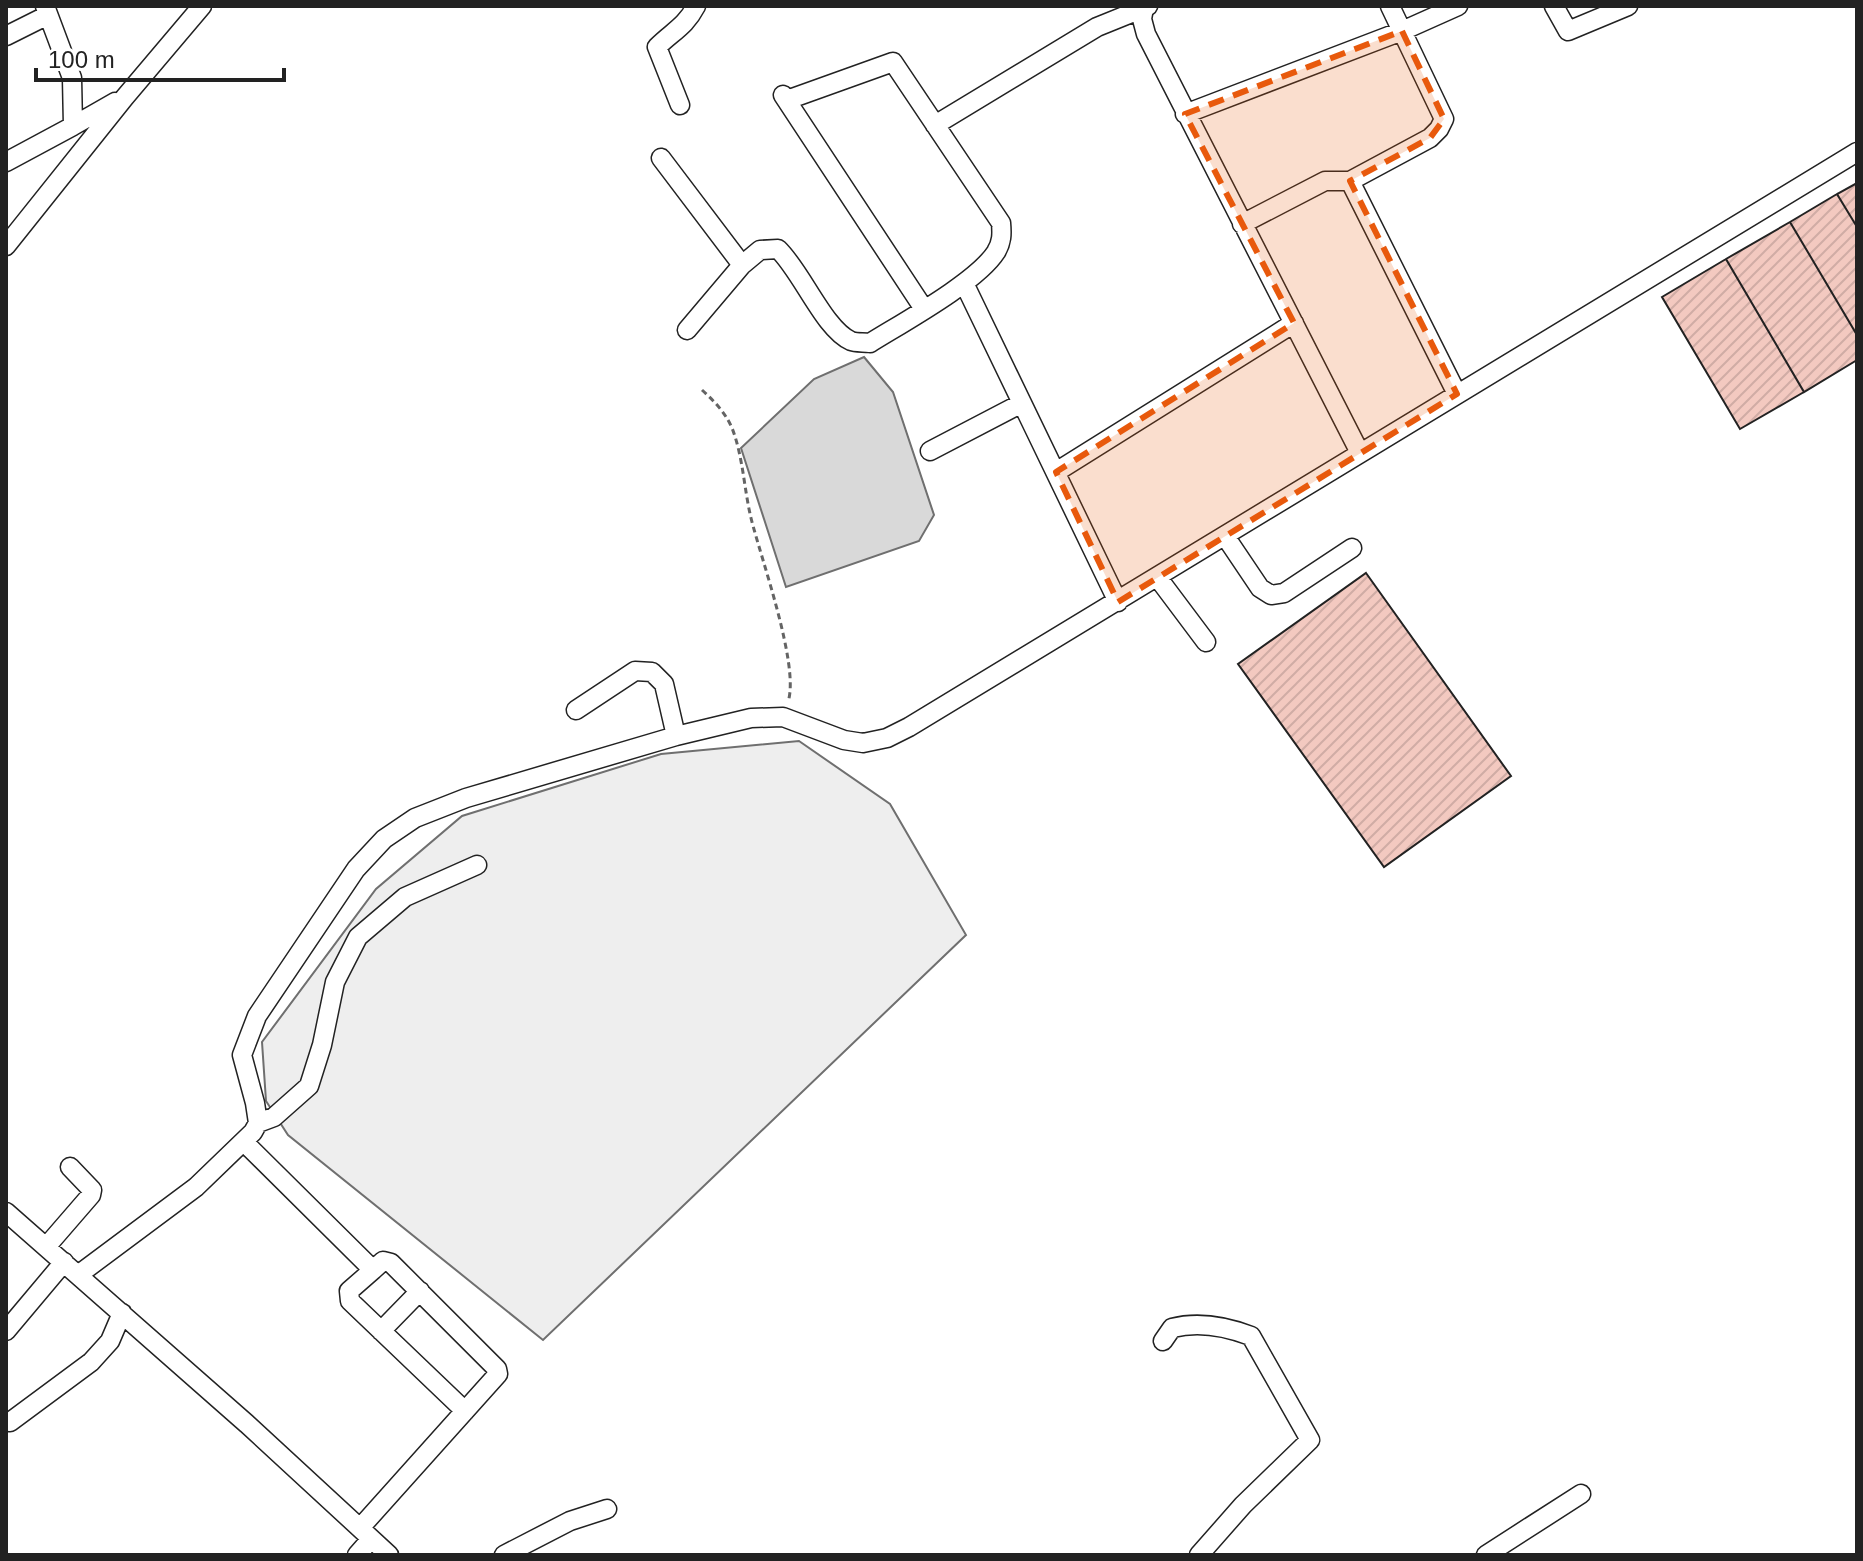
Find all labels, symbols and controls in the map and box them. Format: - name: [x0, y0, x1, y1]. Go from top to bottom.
- scale bar: [36, 32, 284, 82]
- text: 100 m: [48, 46, 115, 73]

